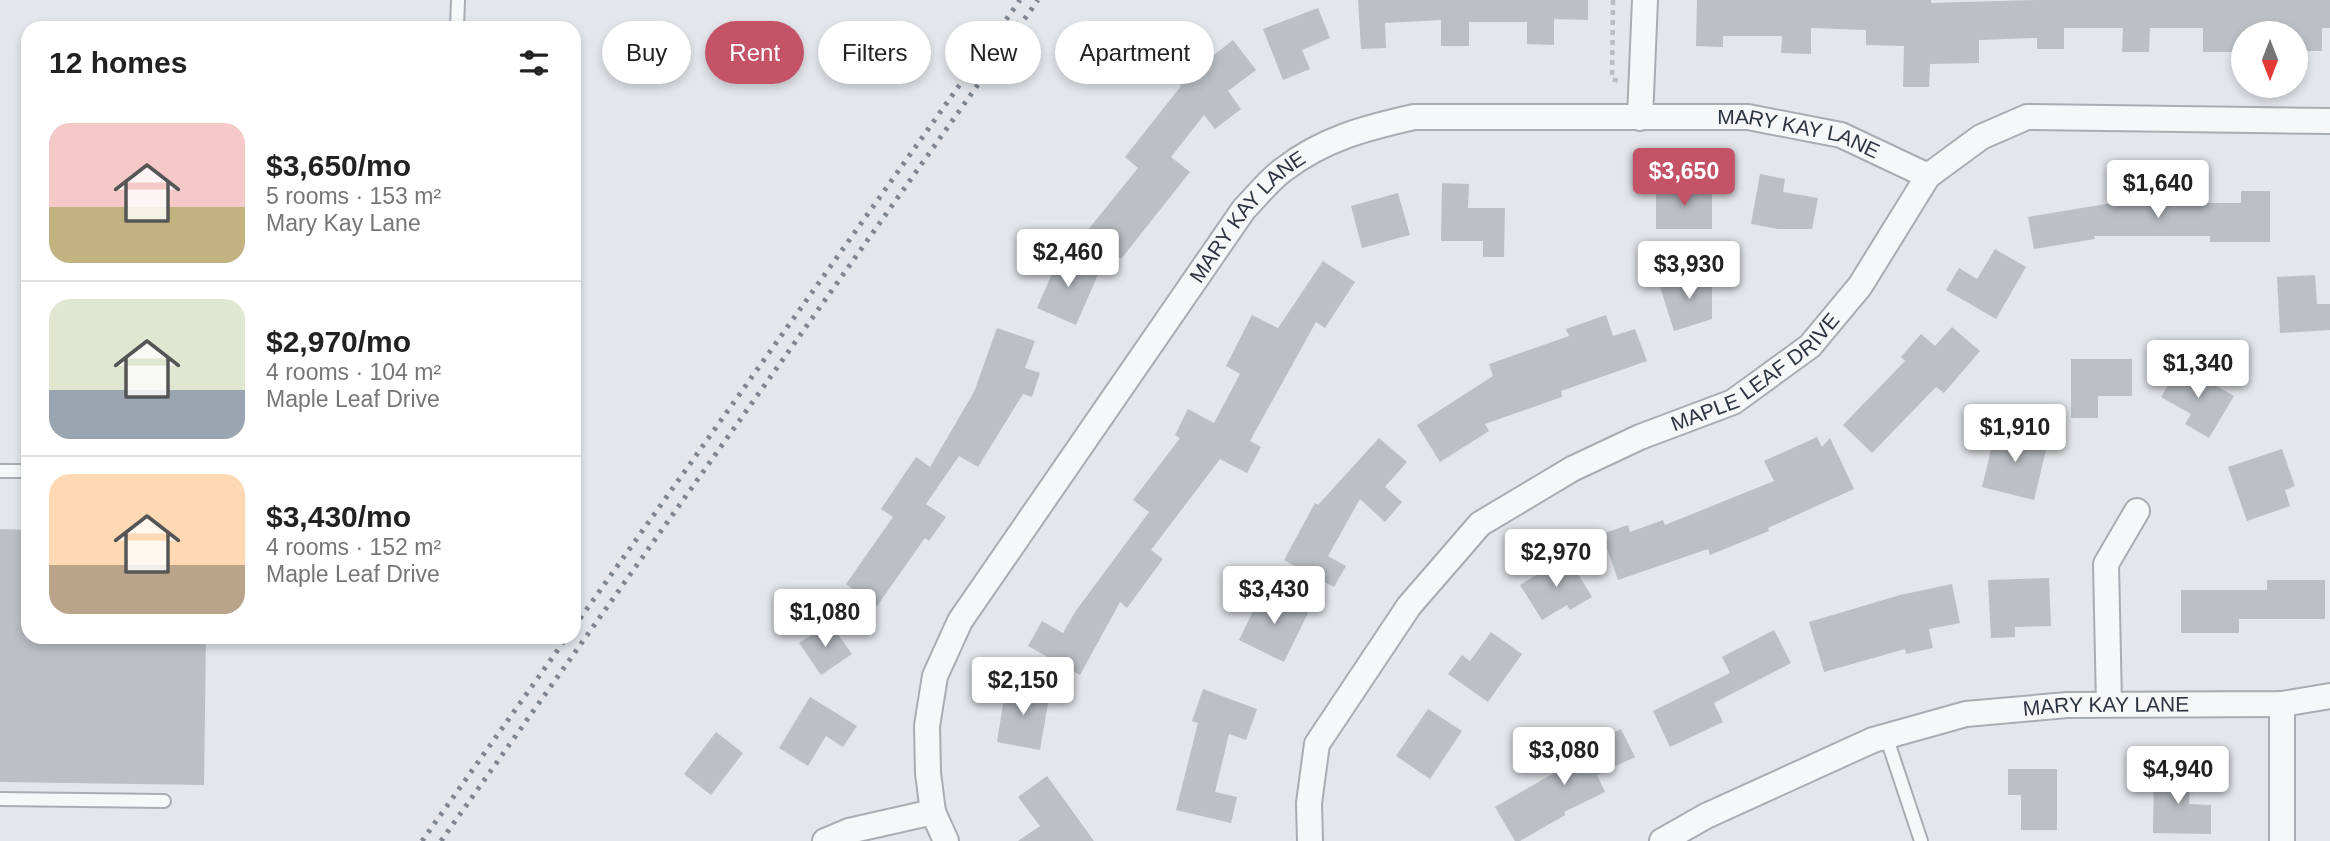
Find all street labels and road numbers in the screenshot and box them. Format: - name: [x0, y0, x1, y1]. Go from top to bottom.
- street label: MARY KAY LANE: [1717, 105, 1883, 163]
- street label: MARY KAY LANE: [1185, 146, 1309, 287]
- street label: MAPLE LEAF DRIVE: [1668, 308, 1843, 435]
- street label: MARY KAY LANE: [2022, 692, 2189, 720]

